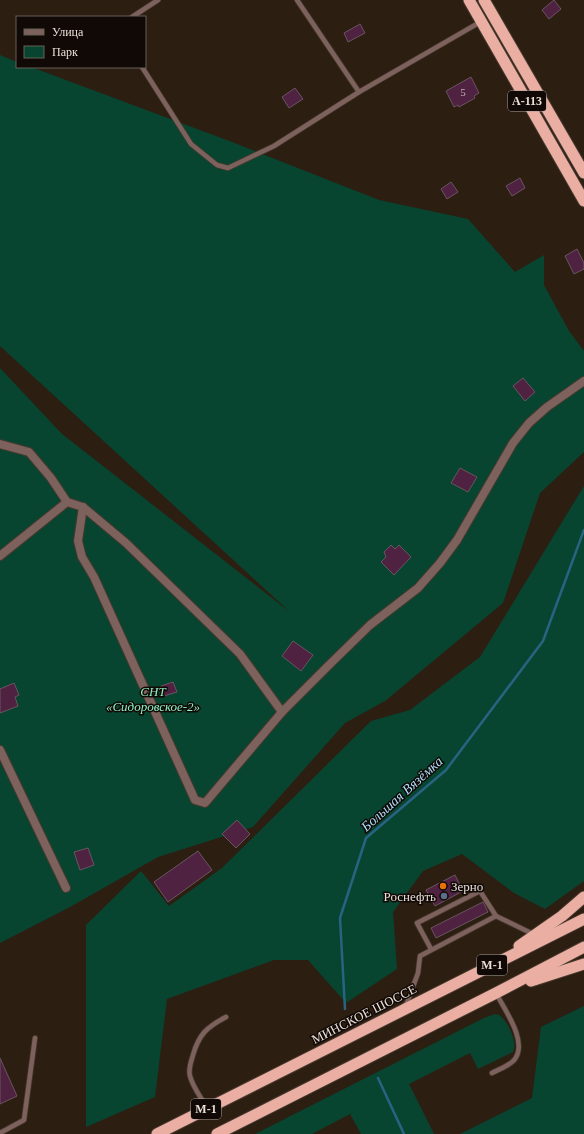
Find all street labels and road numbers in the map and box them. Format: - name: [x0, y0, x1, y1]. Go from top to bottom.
- road number: А-113: [508, 91, 546, 111]
- road number: М-1: [477, 955, 507, 975]
- street label: МИНСКОЕ ШОССЕ: [309, 981, 419, 1047]
- road number: М-1: [191, 1099, 221, 1119]

